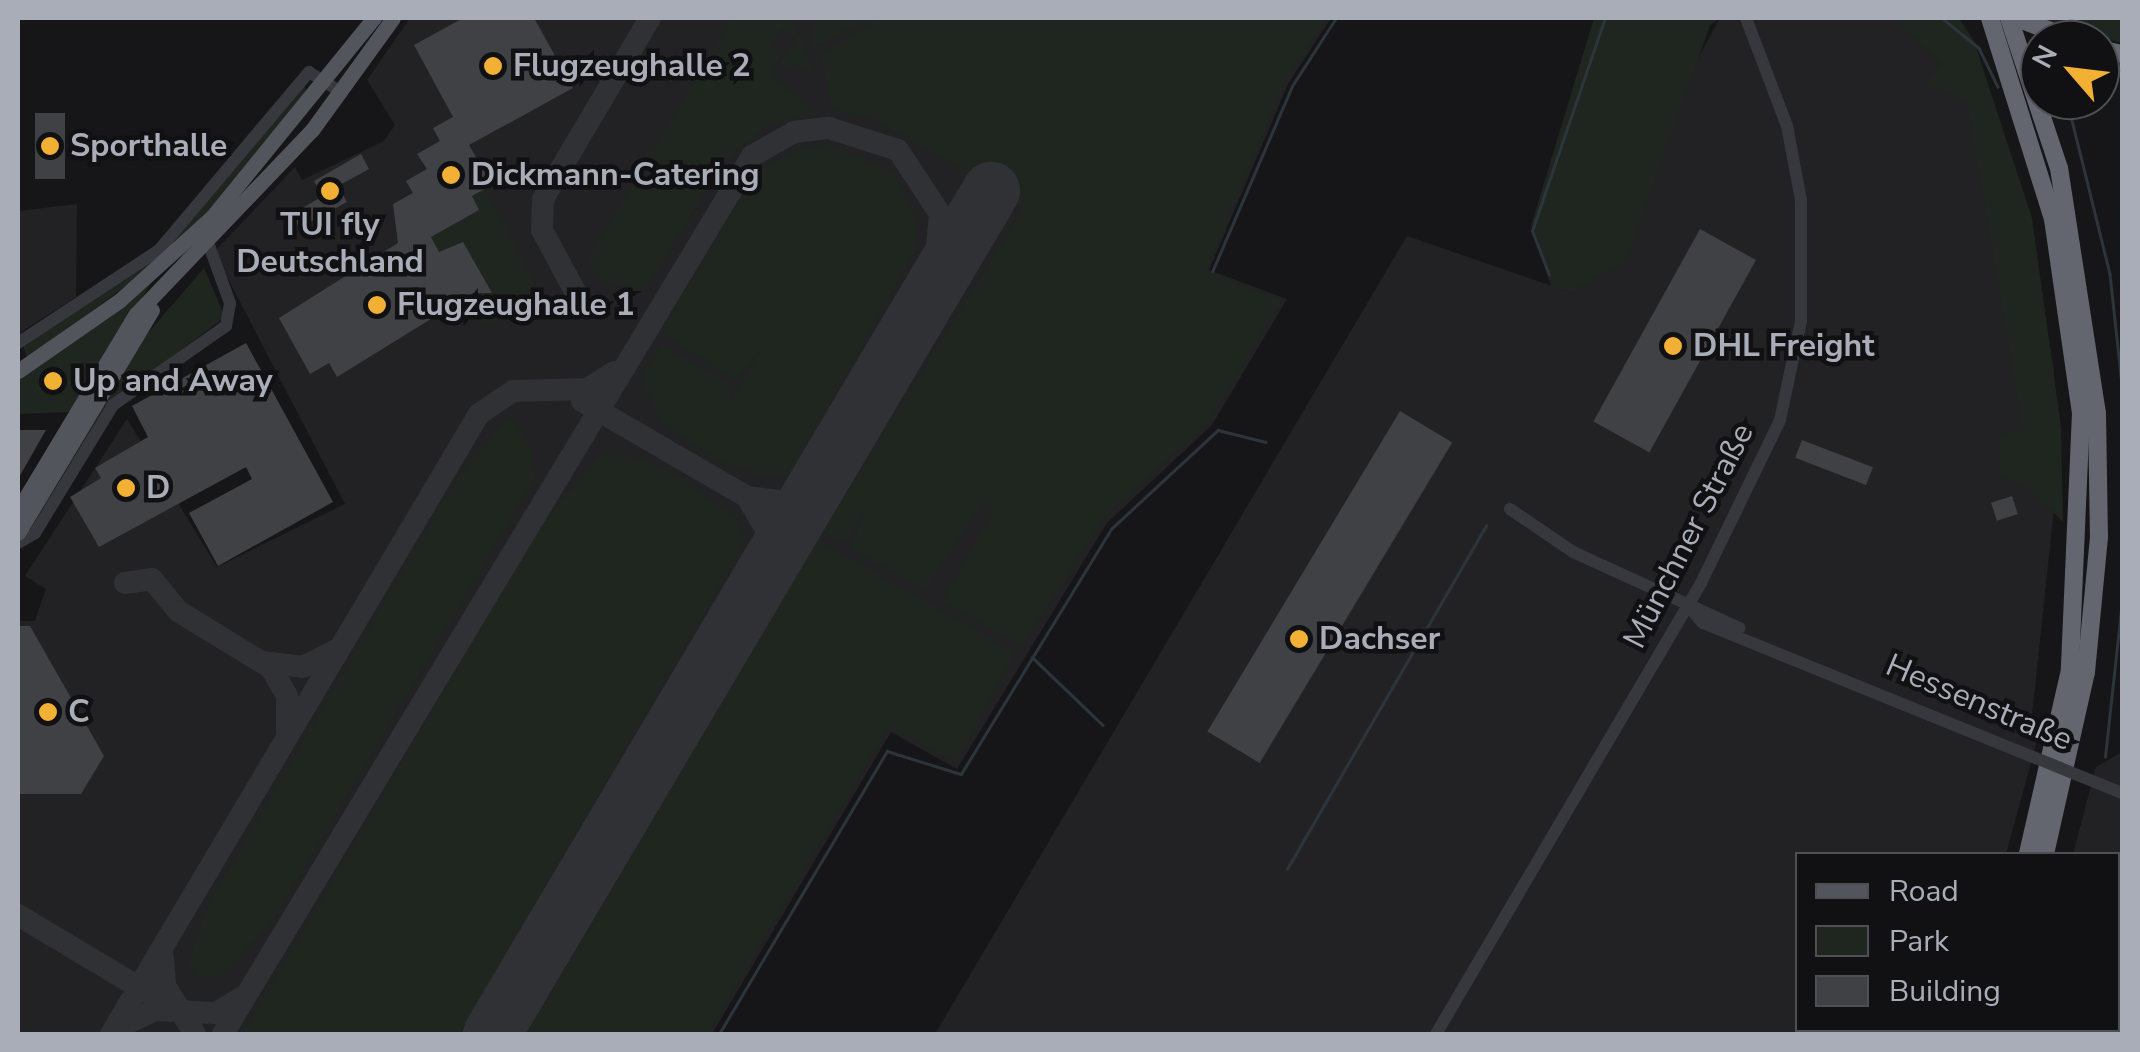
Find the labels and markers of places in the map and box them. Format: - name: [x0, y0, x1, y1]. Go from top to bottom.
- place label: Flugzeughalle 2: [513, 47, 751, 85]
- marker: Flugzeughalle 2: [482, 55, 504, 77]
- place label: Sporthalle: [70, 127, 227, 165]
- marker: Sporthalle: [39, 135, 61, 157]
- place label: Dickmann-Catering: [471, 156, 760, 194]
- marker: Dickmann-Catering: [440, 164, 462, 186]
- marker: TUI fly Deutschland: [319, 180, 341, 202]
- place label: TUI fly Deutschland: [236, 207, 424, 282]
- place label: Flugzeughalle 1: [397, 286, 635, 324]
- marker: Flugzeughalle 1: [366, 294, 388, 316]
- place label: DHL Freight: [1693, 327, 1875, 365]
- marker: DHL Freight: [1662, 335, 1684, 357]
- place label: Up and Away: [73, 362, 273, 400]
- marker: Up and Away: [42, 370, 64, 392]
- place label: D: [146, 469, 170, 507]
- marker: D: [115, 477, 137, 499]
- place label: Dachser: [1319, 620, 1440, 658]
- marker: Dachser: [1288, 628, 1310, 650]
- place label: C: [68, 693, 90, 731]
- marker: C: [37, 701, 59, 723]

